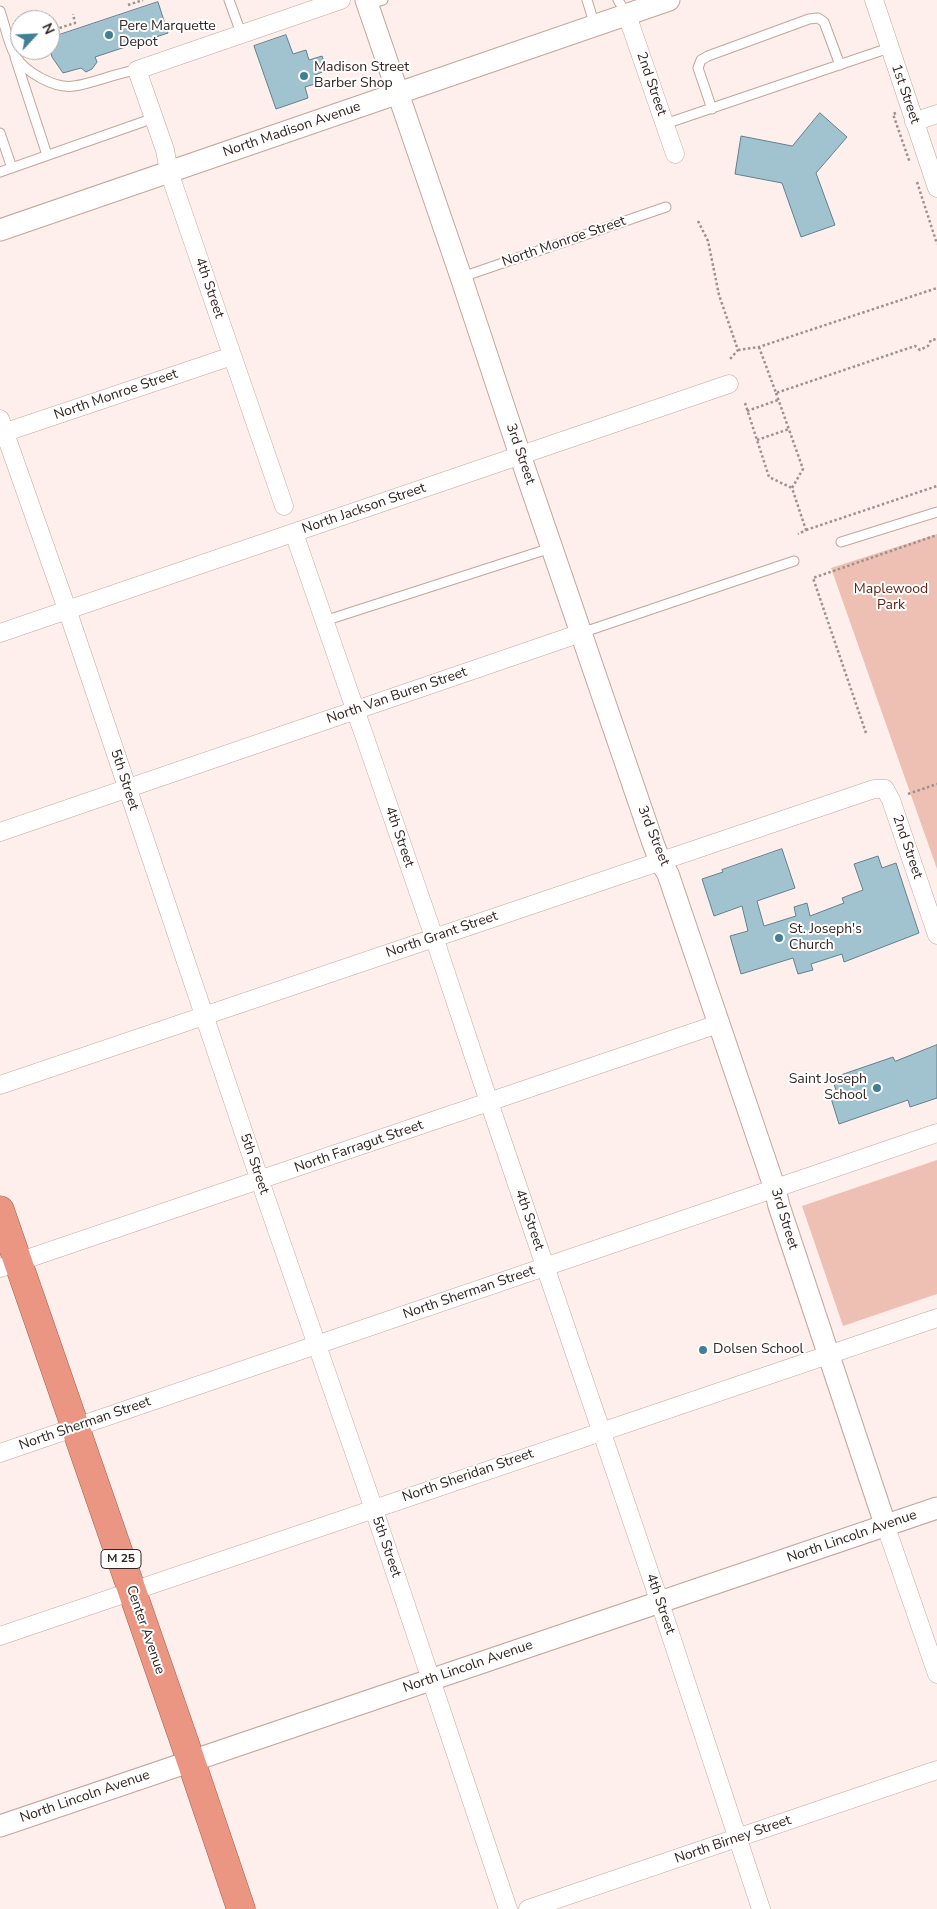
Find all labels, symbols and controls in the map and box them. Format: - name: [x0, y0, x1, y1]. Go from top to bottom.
- north arrow: [10, 10, 60, 60]
- place label: Pere Marquette Depot: [119, 19, 216, 52]
- text: N: [37, 20, 59, 38]
- marker: Pere Marquette Depot: [103, 29, 115, 41]
- street label: 2nd Street: [632, 50, 670, 118]
- place label: Madison Street Barber Shop: [314, 60, 409, 92]
- street label: 1st Street: [887, 62, 923, 126]
- marker: Madison Street Barber Shop: [298, 70, 310, 82]
- street label: North Madison Avenue: [221, 99, 363, 161]
- street label: North Monroe Street: [500, 213, 628, 271]
- street label: 4th Street: [191, 255, 227, 321]
- street label: North Monroe Street: [52, 366, 180, 424]
- street label: 3rd Street: [502, 421, 538, 487]
- street label: North Jackson Street: [300, 480, 428, 538]
- park label: Maplewood Park: [854, 582, 928, 614]
- street label: North Van Buren Street: [325, 664, 469, 728]
- street label: 5th Street: [106, 747, 142, 813]
- street label: 4th Street: [381, 804, 417, 870]
- street label: 3rd Street: [633, 804, 673, 868]
- street label: 2nd Street: [888, 813, 926, 881]
- street label: North Grant Street: [384, 908, 500, 962]
- place label: St. Joseph's Church: [789, 922, 862, 954]
- marker: St. Joseph's Church: [773, 932, 785, 944]
- place label: Saint Joseph School: [789, 1072, 867, 1104]
- marker: Saint Joseph School: [871, 1082, 883, 1094]
- street label: North Farragut Street: [292, 1117, 426, 1177]
- street label: 5th Street: [236, 1131, 272, 1197]
- street label: 3rd Street: [767, 1186, 801, 1252]
- street label: 4th Street: [511, 1187, 547, 1253]
- street label: North Sherman Street: [401, 1263, 537, 1323]
- place label: Dolsen School: [713, 1342, 804, 1358]
- marker: Dolsen School: [697, 1344, 709, 1356]
- street label: North Sherman Street: [17, 1394, 153, 1454]
- street label: North Sheridan Street: [400, 1446, 536, 1506]
- street label: North Lincoln Avenue: [785, 1507, 919, 1567]
- street label: 5th Street: [368, 1514, 404, 1580]
- road number: M 25: [101, 1550, 141, 1568]
- street label: 4th Street: [642, 1571, 678, 1637]
- street label: Center Avenue: [122, 1583, 168, 1677]
- street label: North Lincoln Avenue: [401, 1637, 535, 1697]
- street label: North Lincoln Avenue: [18, 1767, 152, 1827]
- street label: North Birney Street: [673, 1812, 793, 1868]

